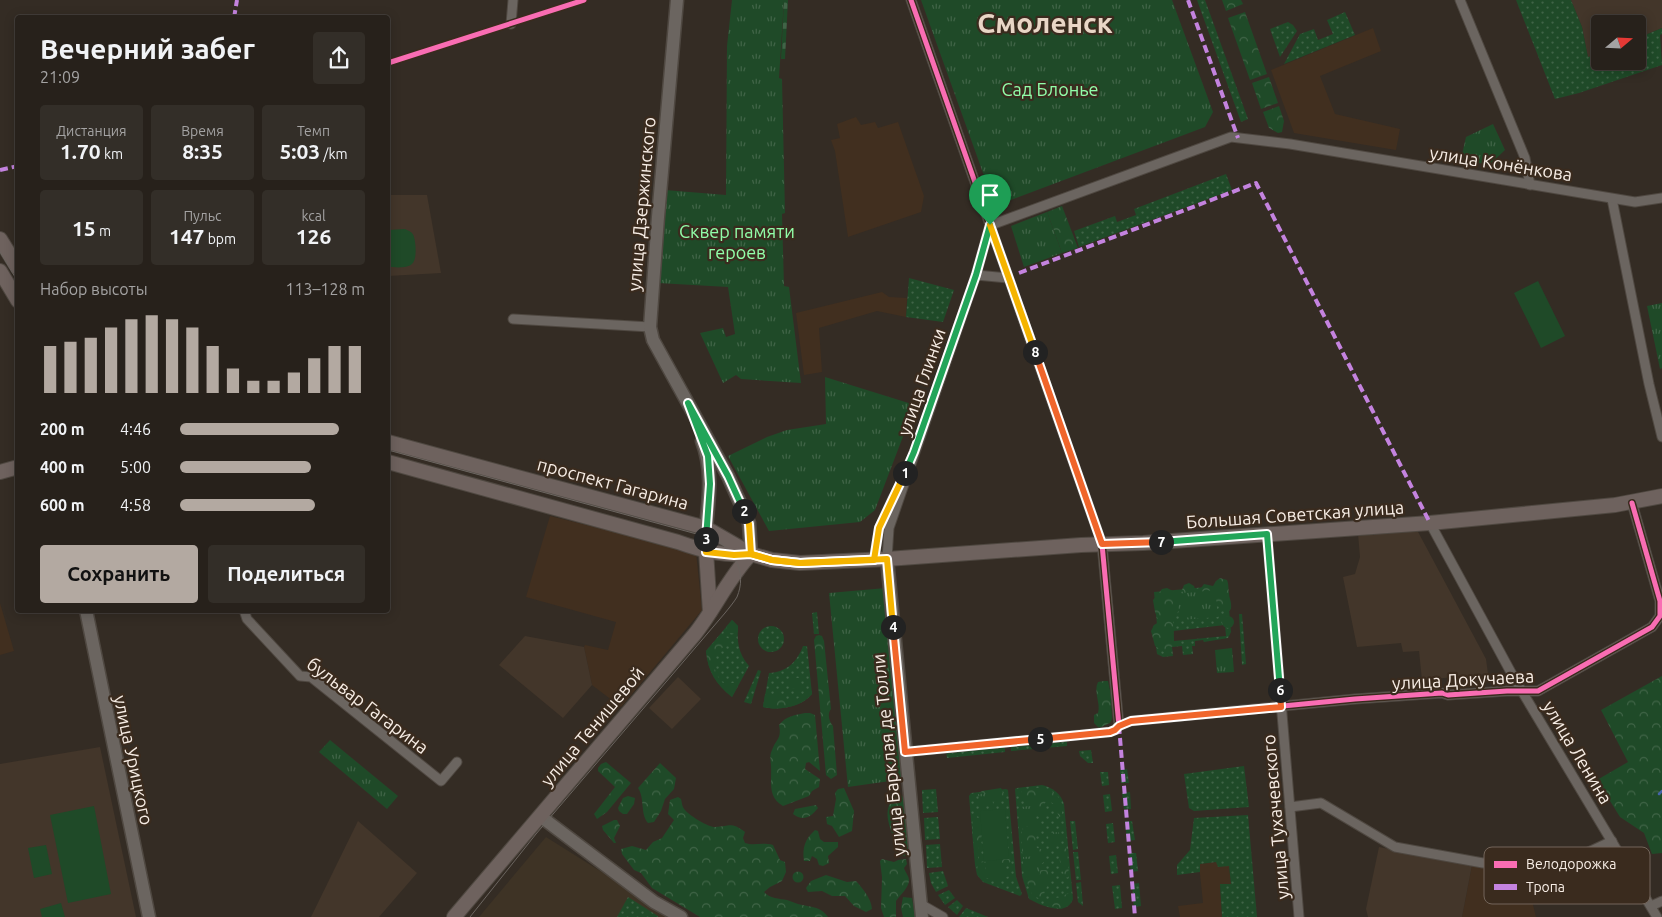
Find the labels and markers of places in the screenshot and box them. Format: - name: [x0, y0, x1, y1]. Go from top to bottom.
- pin: [969, 174, 1011, 225]
- pin: 8: [1022, 340, 1048, 364]
- pin: 1: [892, 460, 918, 486]
- pin: 2: [732, 498, 756, 524]
- pin: 3: [694, 526, 718, 552]
- pin: 7: [1148, 530, 1174, 554]
- pin: 4: [880, 614, 906, 640]
- pin: 6: [1268, 678, 1292, 702]
- pin: 5: [1028, 726, 1052, 752]

